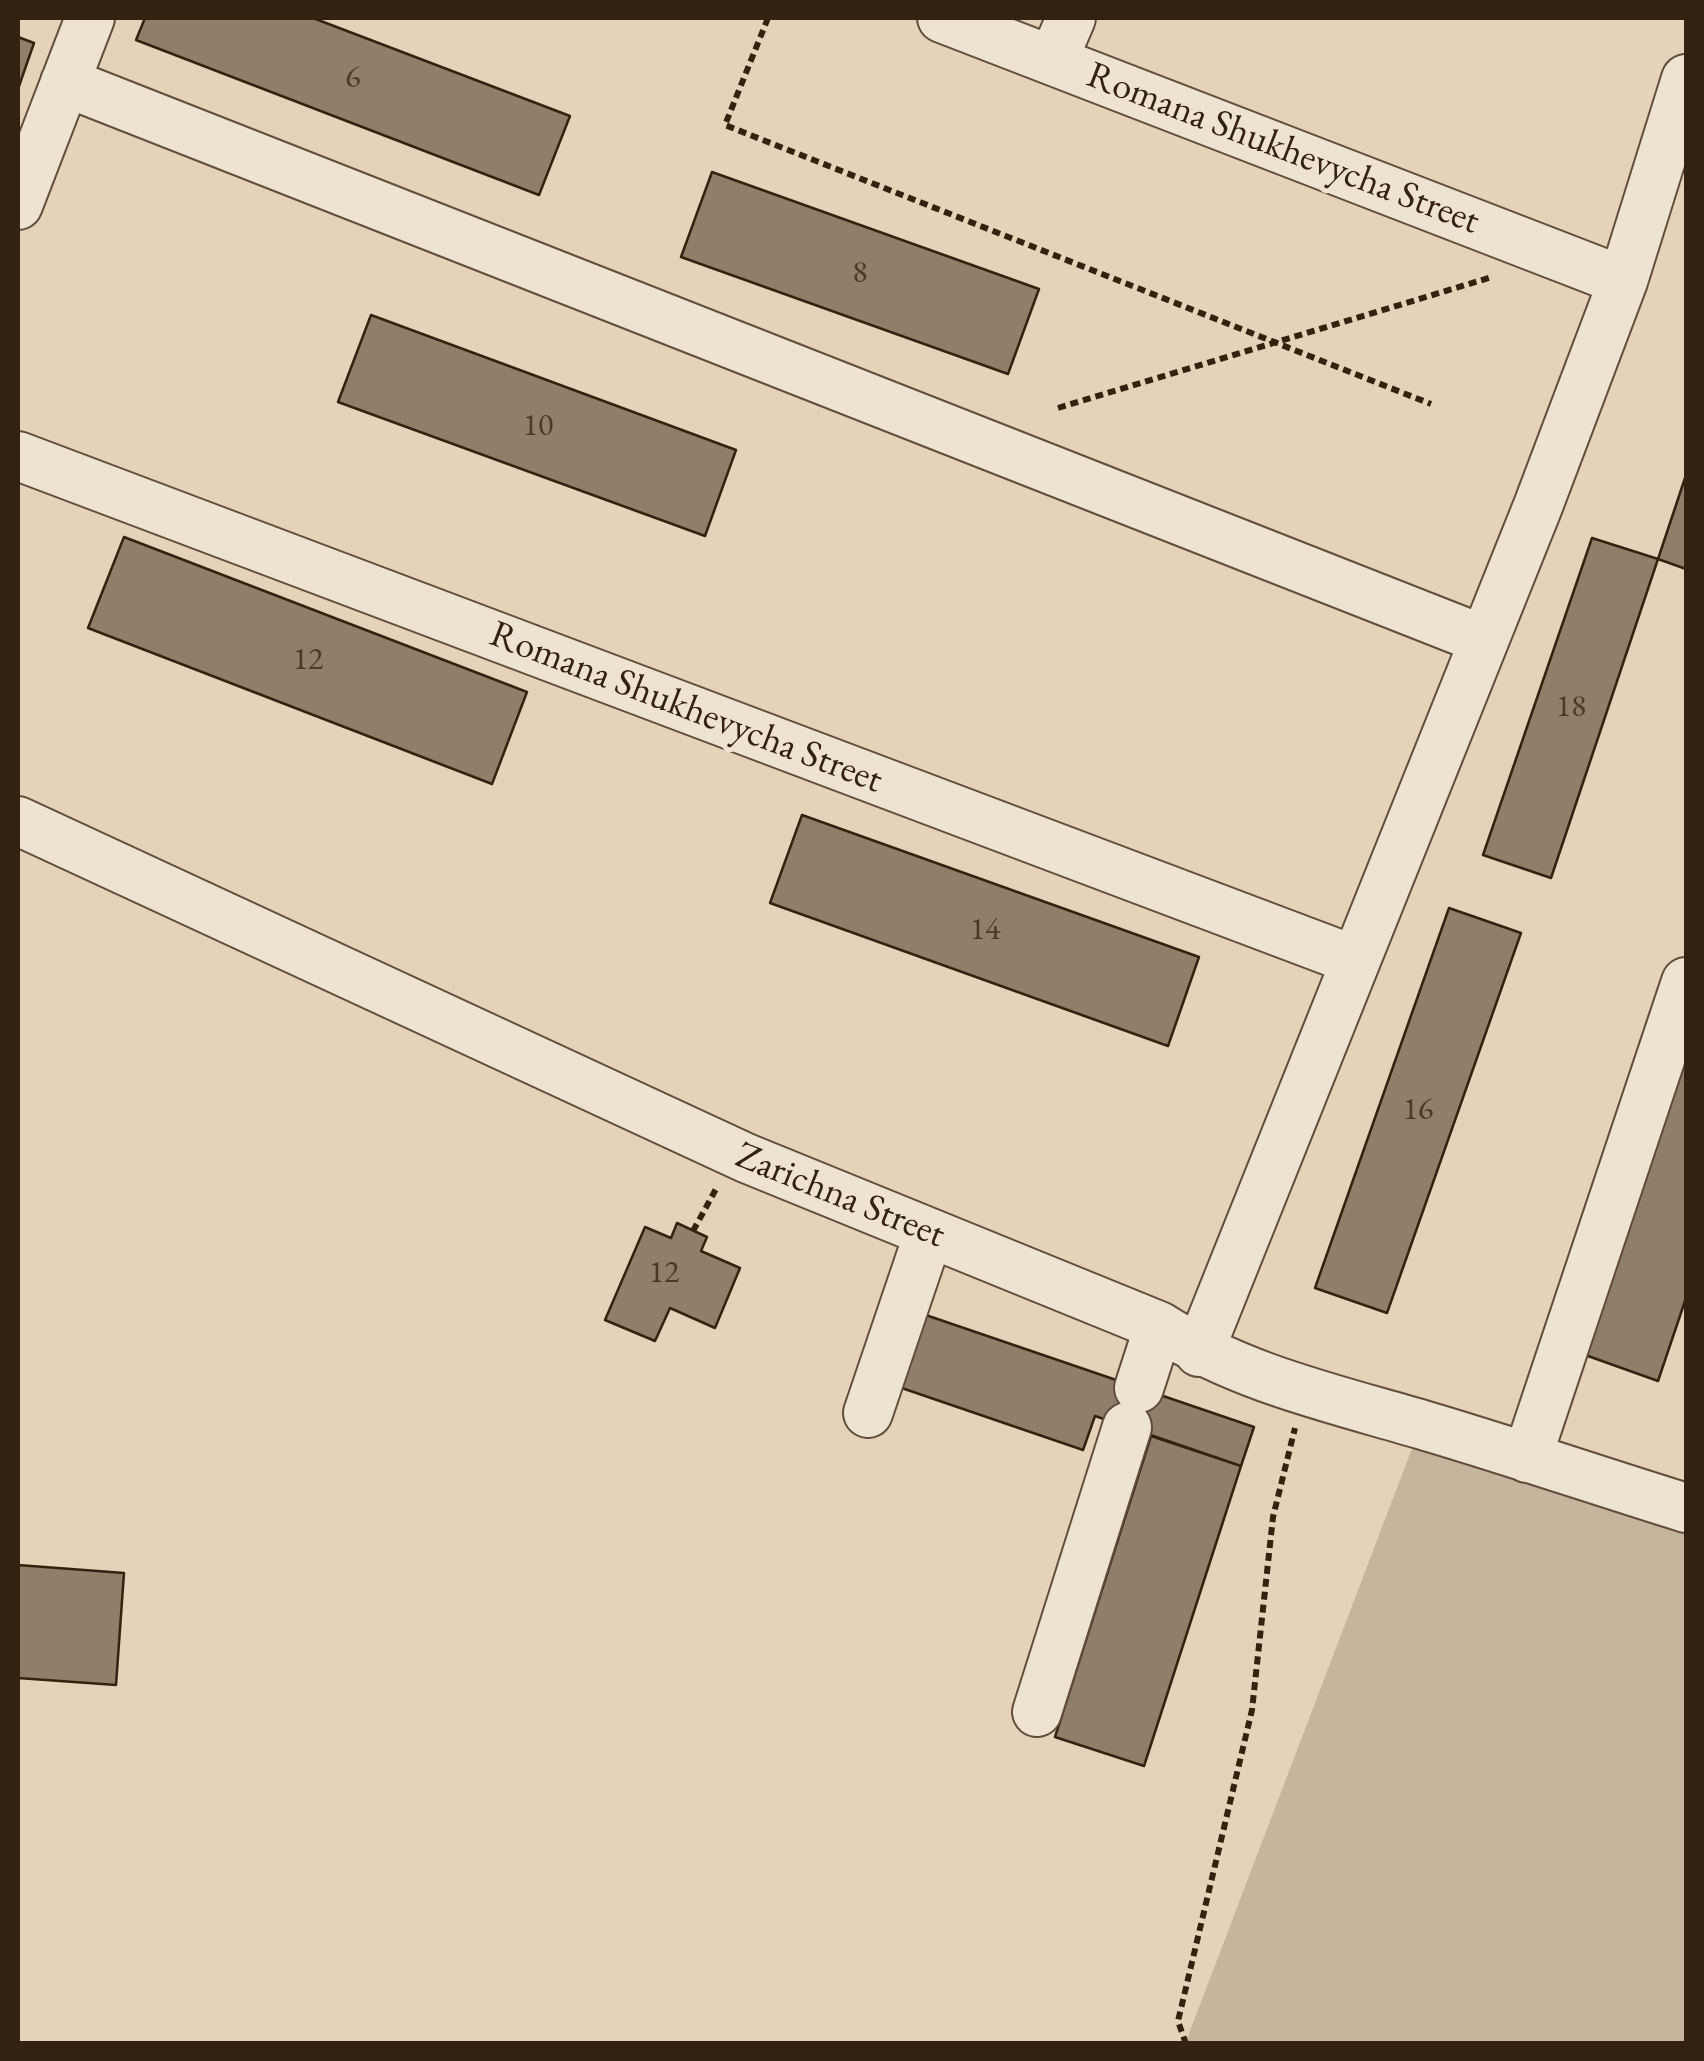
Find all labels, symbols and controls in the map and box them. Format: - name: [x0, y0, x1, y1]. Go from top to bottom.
- street label: Romana Shukhevycha Street: [1080, 53, 1486, 245]
- house number: 6: [345, 59, 361, 97]
- house number: 8: [852, 254, 868, 292]
- house number: 10: [523, 407, 553, 445]
- street label: Romana Shukhevycha Street: [483, 612, 889, 804]
- house number: 12: [293, 641, 323, 679]
- house number: 18: [1556, 688, 1586, 726]
- house number: 14: [970, 911, 1000, 949]
- house number: 16: [1403, 1091, 1433, 1129]
- street label: Zarichna Street: [729, 1133, 951, 1259]
- house number: 12: [649, 1254, 679, 1292]

